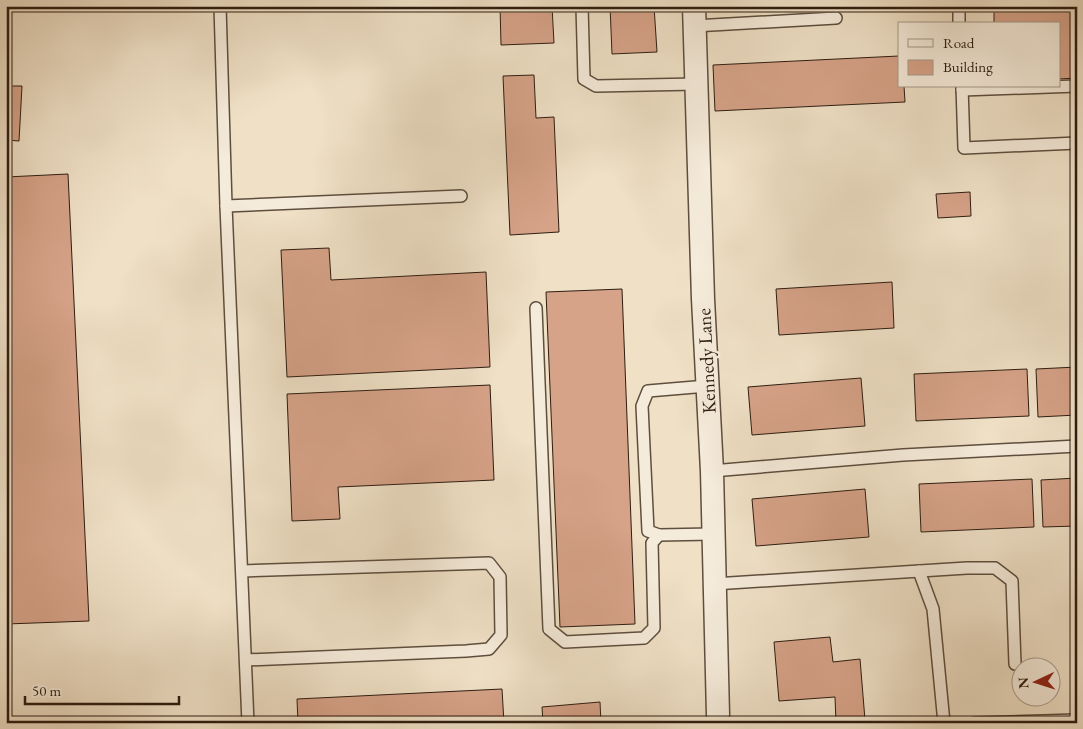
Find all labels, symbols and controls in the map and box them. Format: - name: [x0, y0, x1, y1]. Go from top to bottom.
- legend: [898, 22, 1060, 88]
- text: Road: [943, 33, 975, 52]
- text: Building: [943, 57, 993, 76]
- street label: Kennedy Lane: [691, 308, 722, 414]
- north arrow: [1010, 656, 1060, 706]
- scale bar: [25, 674, 179, 706]
- text: N: [1014, 676, 1032, 689]
- text: 50 m: [32, 681, 61, 700]

